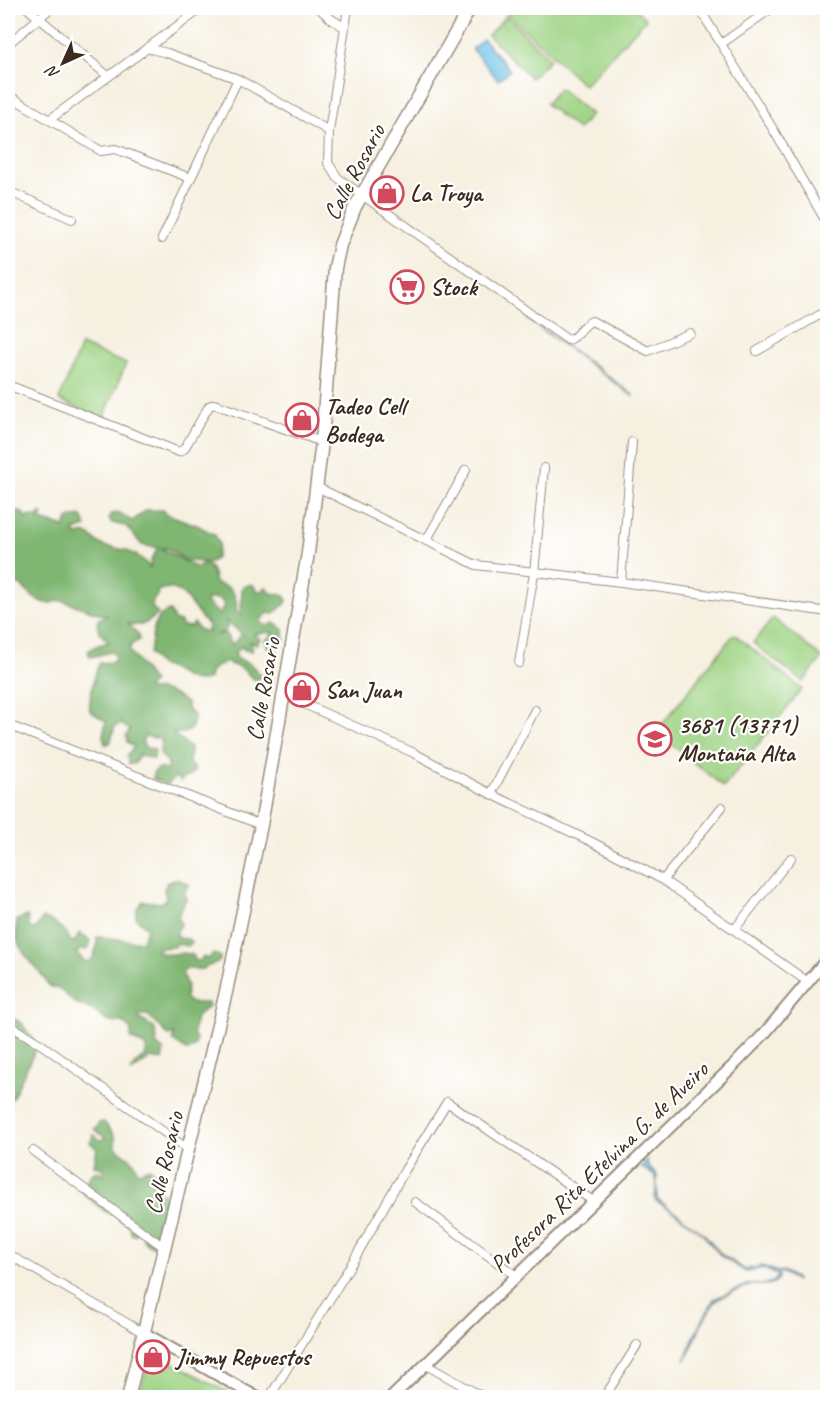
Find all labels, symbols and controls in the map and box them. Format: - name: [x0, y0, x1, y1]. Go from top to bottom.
- north arrow: [33, 33, 93, 93]
- text: N: [40, 60, 64, 83]
- street label: Calle Rosario: [316, 118, 392, 225]
- shop icon: La Troya: [369, 175, 405, 211]
- place label: La Troya: [410, 178, 484, 208]
- supermarket icon: Stock: [389, 269, 425, 305]
- place label: Stock: [430, 272, 479, 302]
- place label: Tadeo Cell Bodega: [325, 391, 410, 449]
- shop icon: Tadeo Cell Bodega: [284, 402, 320, 438]
- street label: Calle Rosario: [239, 634, 287, 743]
- shop icon: San Juan: [284, 672, 320, 708]
- place label: San Juan: [325, 675, 403, 705]
- place label: 3681 (13771) Montaña Alta: [678, 710, 799, 768]
- school or university icon: 3681 (13771) Montaña Alta: [637, 721, 673, 757]
- street label: Profesora Rita Etelvina G. de Aveiro: [484, 1054, 715, 1279]
- street label: Calle Rosario: [138, 1107, 191, 1217]
- shop icon: Jimmy Repuestos: [135, 1339, 171, 1375]
- place label: Jimmy Repuestos: [174, 1342, 313, 1372]

